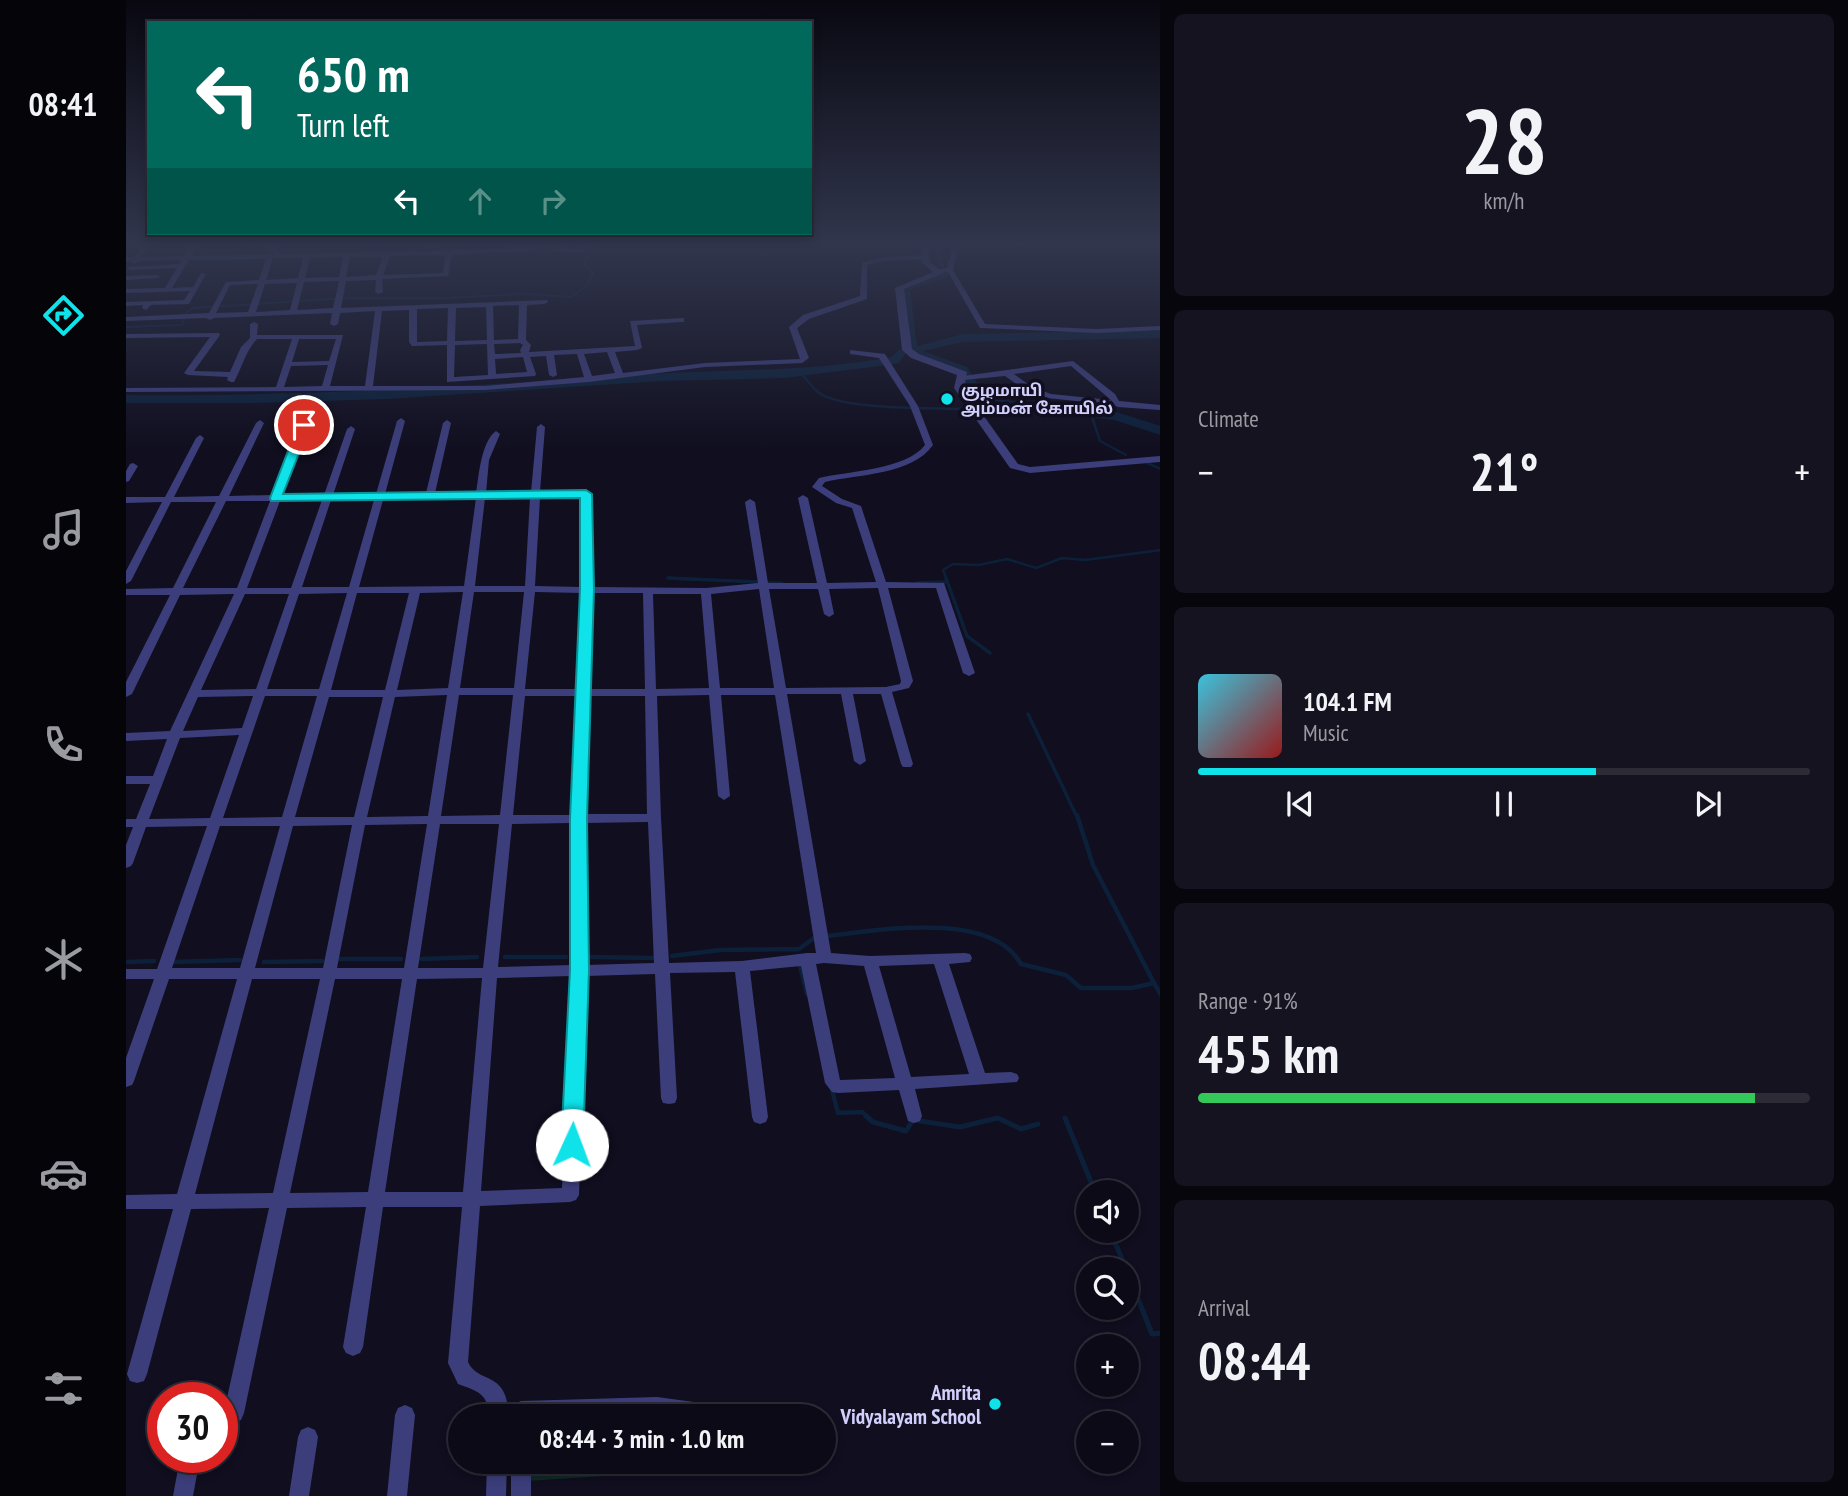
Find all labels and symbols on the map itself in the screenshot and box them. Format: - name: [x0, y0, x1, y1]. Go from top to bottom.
- place label: குழமாயி அம்மன் கோயில்: [961, 380, 1113, 418]
- marker: குழமாயி அம்மன் கோயில்: [939, 391, 955, 407]
- pin: [274, 395, 334, 455]
- position arrow: [535, 1108, 609, 1182]
- place label: Amrita Vidyalayam School: [839, 1379, 982, 1430]
- speed limit sign: 30: [147, 1382, 238, 1473]
- marker: Amrita Vidyalayam School: [987, 1396, 1003, 1412]

